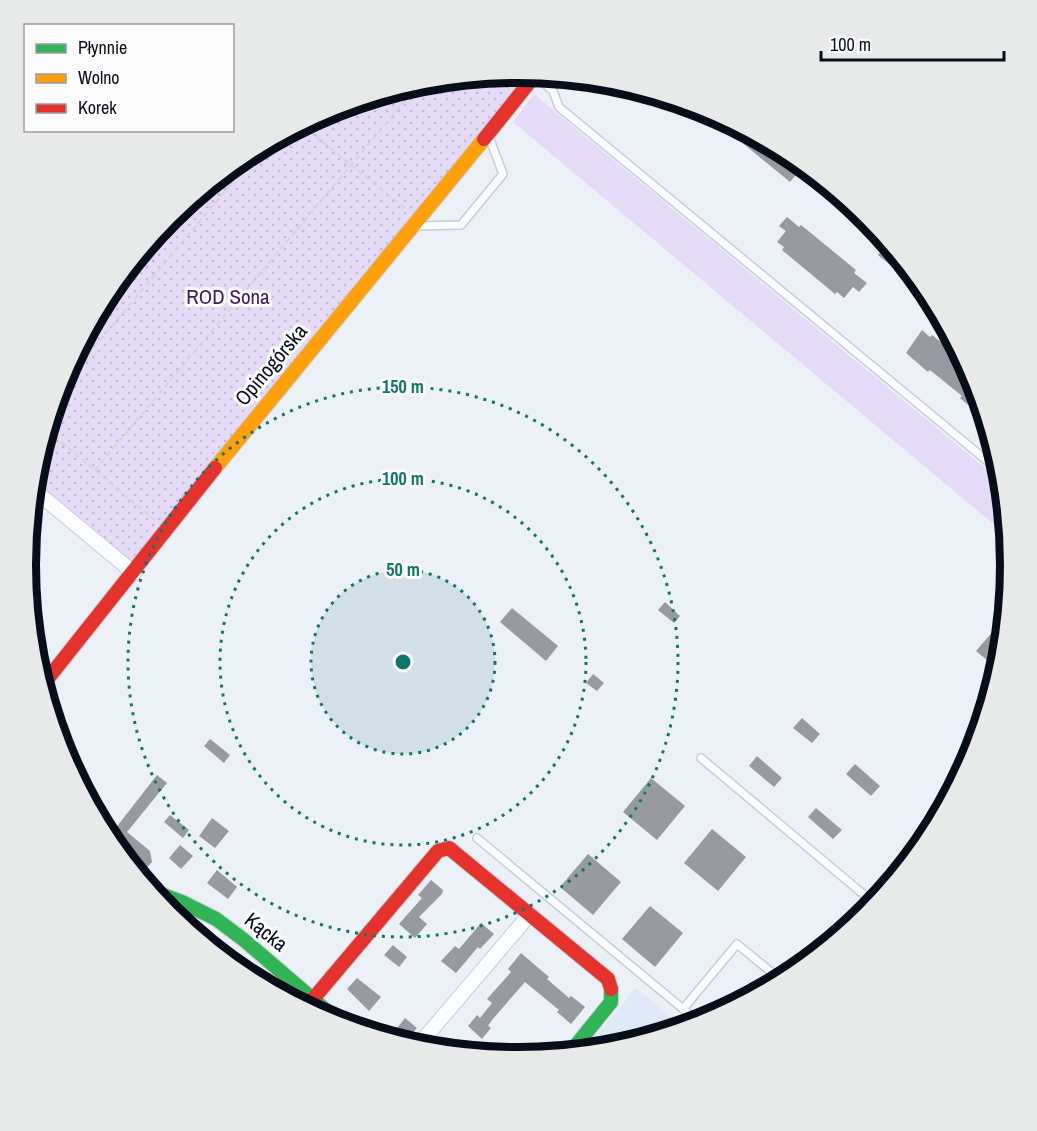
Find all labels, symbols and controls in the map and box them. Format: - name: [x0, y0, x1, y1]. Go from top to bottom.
- legend: [24, 24, 234, 132]
- scale bar: [821, 24, 1004, 62]
- text: 100 m: [830, 32, 871, 57]
- text: Płynnie: [78, 35, 127, 60]
- text: Wolno: [78, 65, 120, 90]
- text: Korek: [78, 95, 117, 120]
- park label: ROD Sona: [186, 282, 270, 311]
- street label: Opinogórska: [228, 317, 314, 412]
- text: 150 m: [382, 374, 424, 399]
- text: 100 m: [382, 466, 424, 491]
- text: 50 m: [386, 557, 420, 582]
- centre of rings: [393, 652, 413, 672]
- street label: Kącka: [239, 905, 294, 958]

